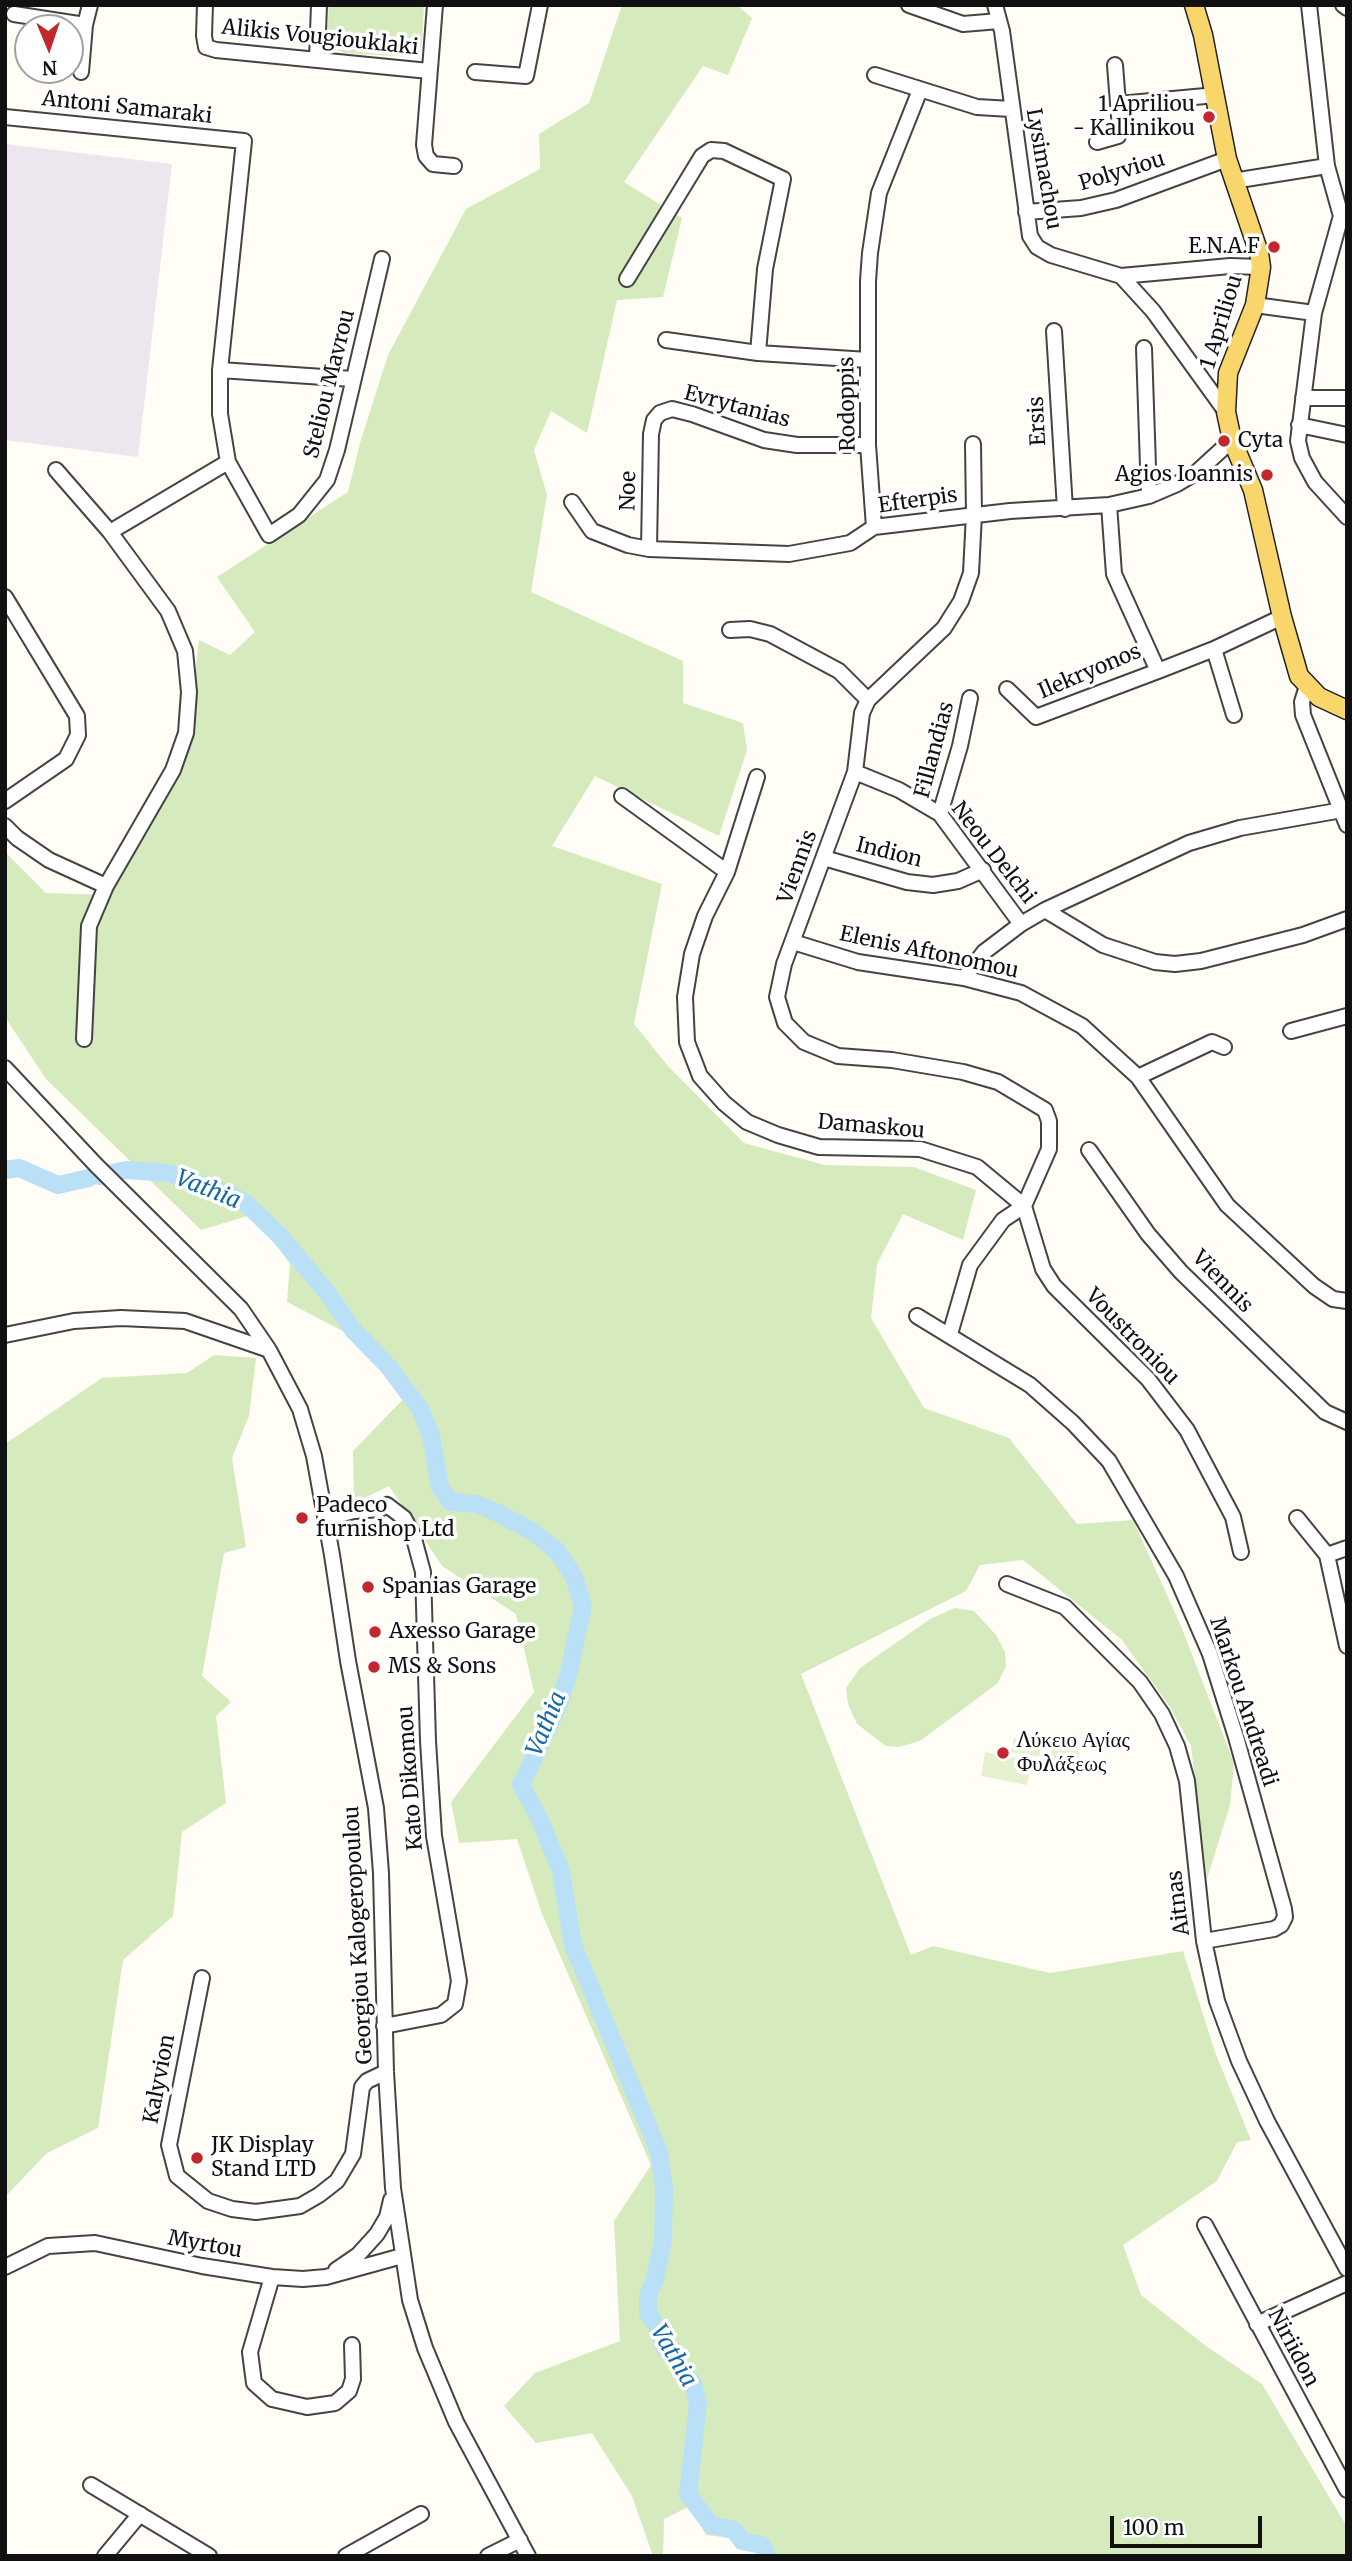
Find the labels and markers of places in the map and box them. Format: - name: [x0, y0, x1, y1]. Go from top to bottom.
- place label: 1 Apriliou - Kallinikou: [1073, 92, 1195, 142]
- marker: 1 Apriliou - Kallinikou: [1201, 109, 1217, 125]
- place label: E.N.A.F: [1188, 234, 1260, 260]
- marker: E.N.A.F: [1266, 239, 1282, 255]
- place label: Cyta: [1238, 428, 1283, 454]
- marker: Cyta: [1216, 433, 1232, 449]
- place label: Agios Ioannis: [1115, 462, 1253, 488]
- marker: Agios Ioannis: [1259, 467, 1275, 483]
- place label: Padeco furnishop Ltd: [316, 1493, 454, 1543]
- marker: Padeco furnishop Ltd: [294, 1510, 310, 1526]
- place label: Spanias Garage: [382, 1574, 536, 1600]
- marker: Spanias Garage: [360, 1579, 376, 1595]
- place label: Axesso Garage: [389, 1619, 536, 1645]
- marker: Axesso Garage: [367, 1624, 383, 1640]
- place label: MS & Sons: [388, 1654, 496, 1680]
- marker: MS & Sons: [366, 1659, 382, 1675]
- place label: Λύκειο Αγίας Φυλάξεως: [1017, 1728, 1130, 1778]
- marker: Λύκειο Αγίας Φυλάξεως: [995, 1745, 1011, 1761]
- place label: JK Display Stand LTD: [211, 2133, 316, 2183]
- marker: JK Display Stand LTD: [189, 2150, 205, 2166]

